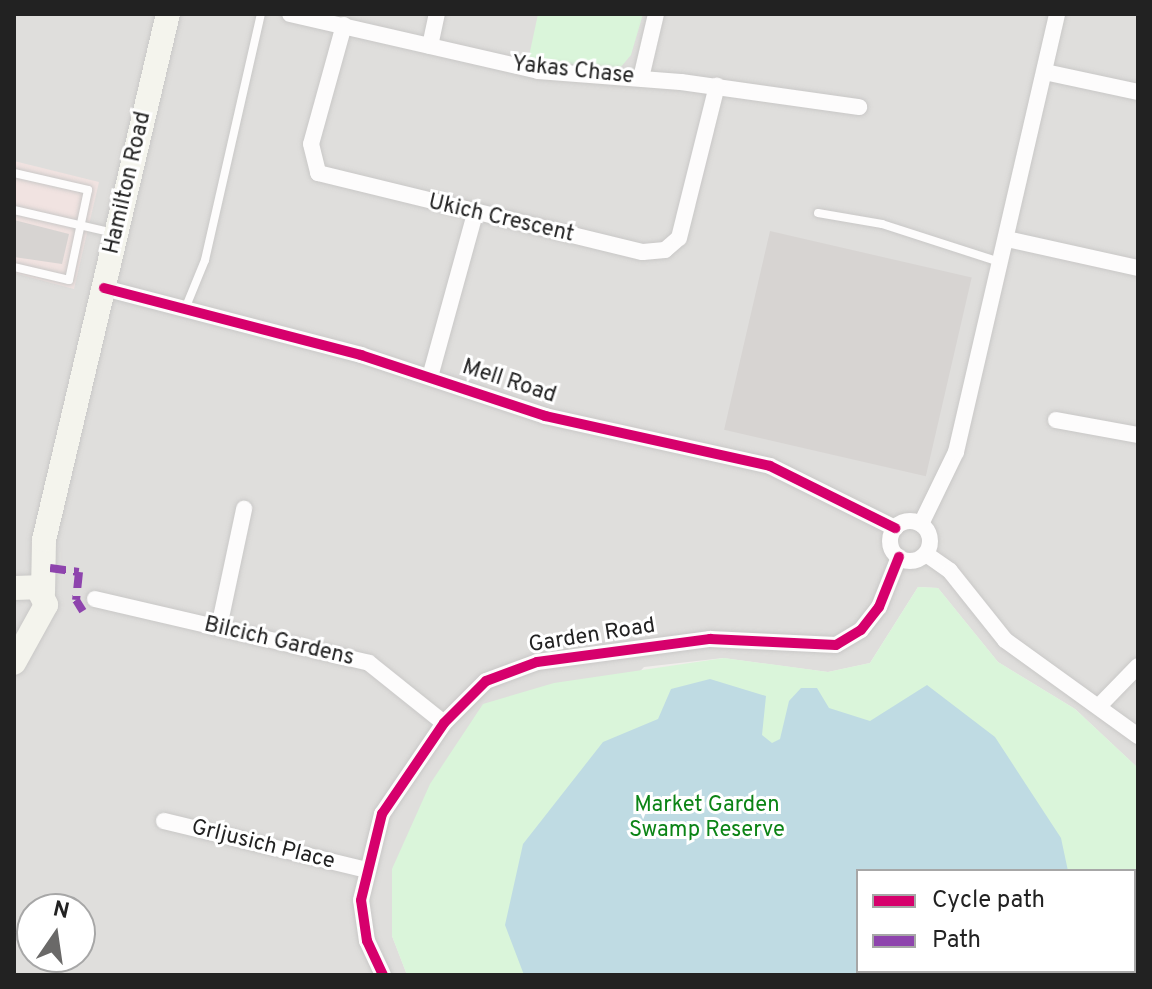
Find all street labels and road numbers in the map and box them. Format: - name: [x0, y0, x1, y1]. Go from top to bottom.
- street label: Yakas Chase: [511, 51, 635, 91]
- street label: Hamilton Road: [99, 109, 157, 257]
- street label: Ukich Crescent: [426, 189, 576, 249]
- street label: Mell Road: [459, 354, 559, 410]
- street label: Bilcich Gardens: [201, 612, 357, 672]
- street label: Garden Road: [527, 613, 657, 659]
- street label: Grljusich Place: [188, 814, 338, 876]

